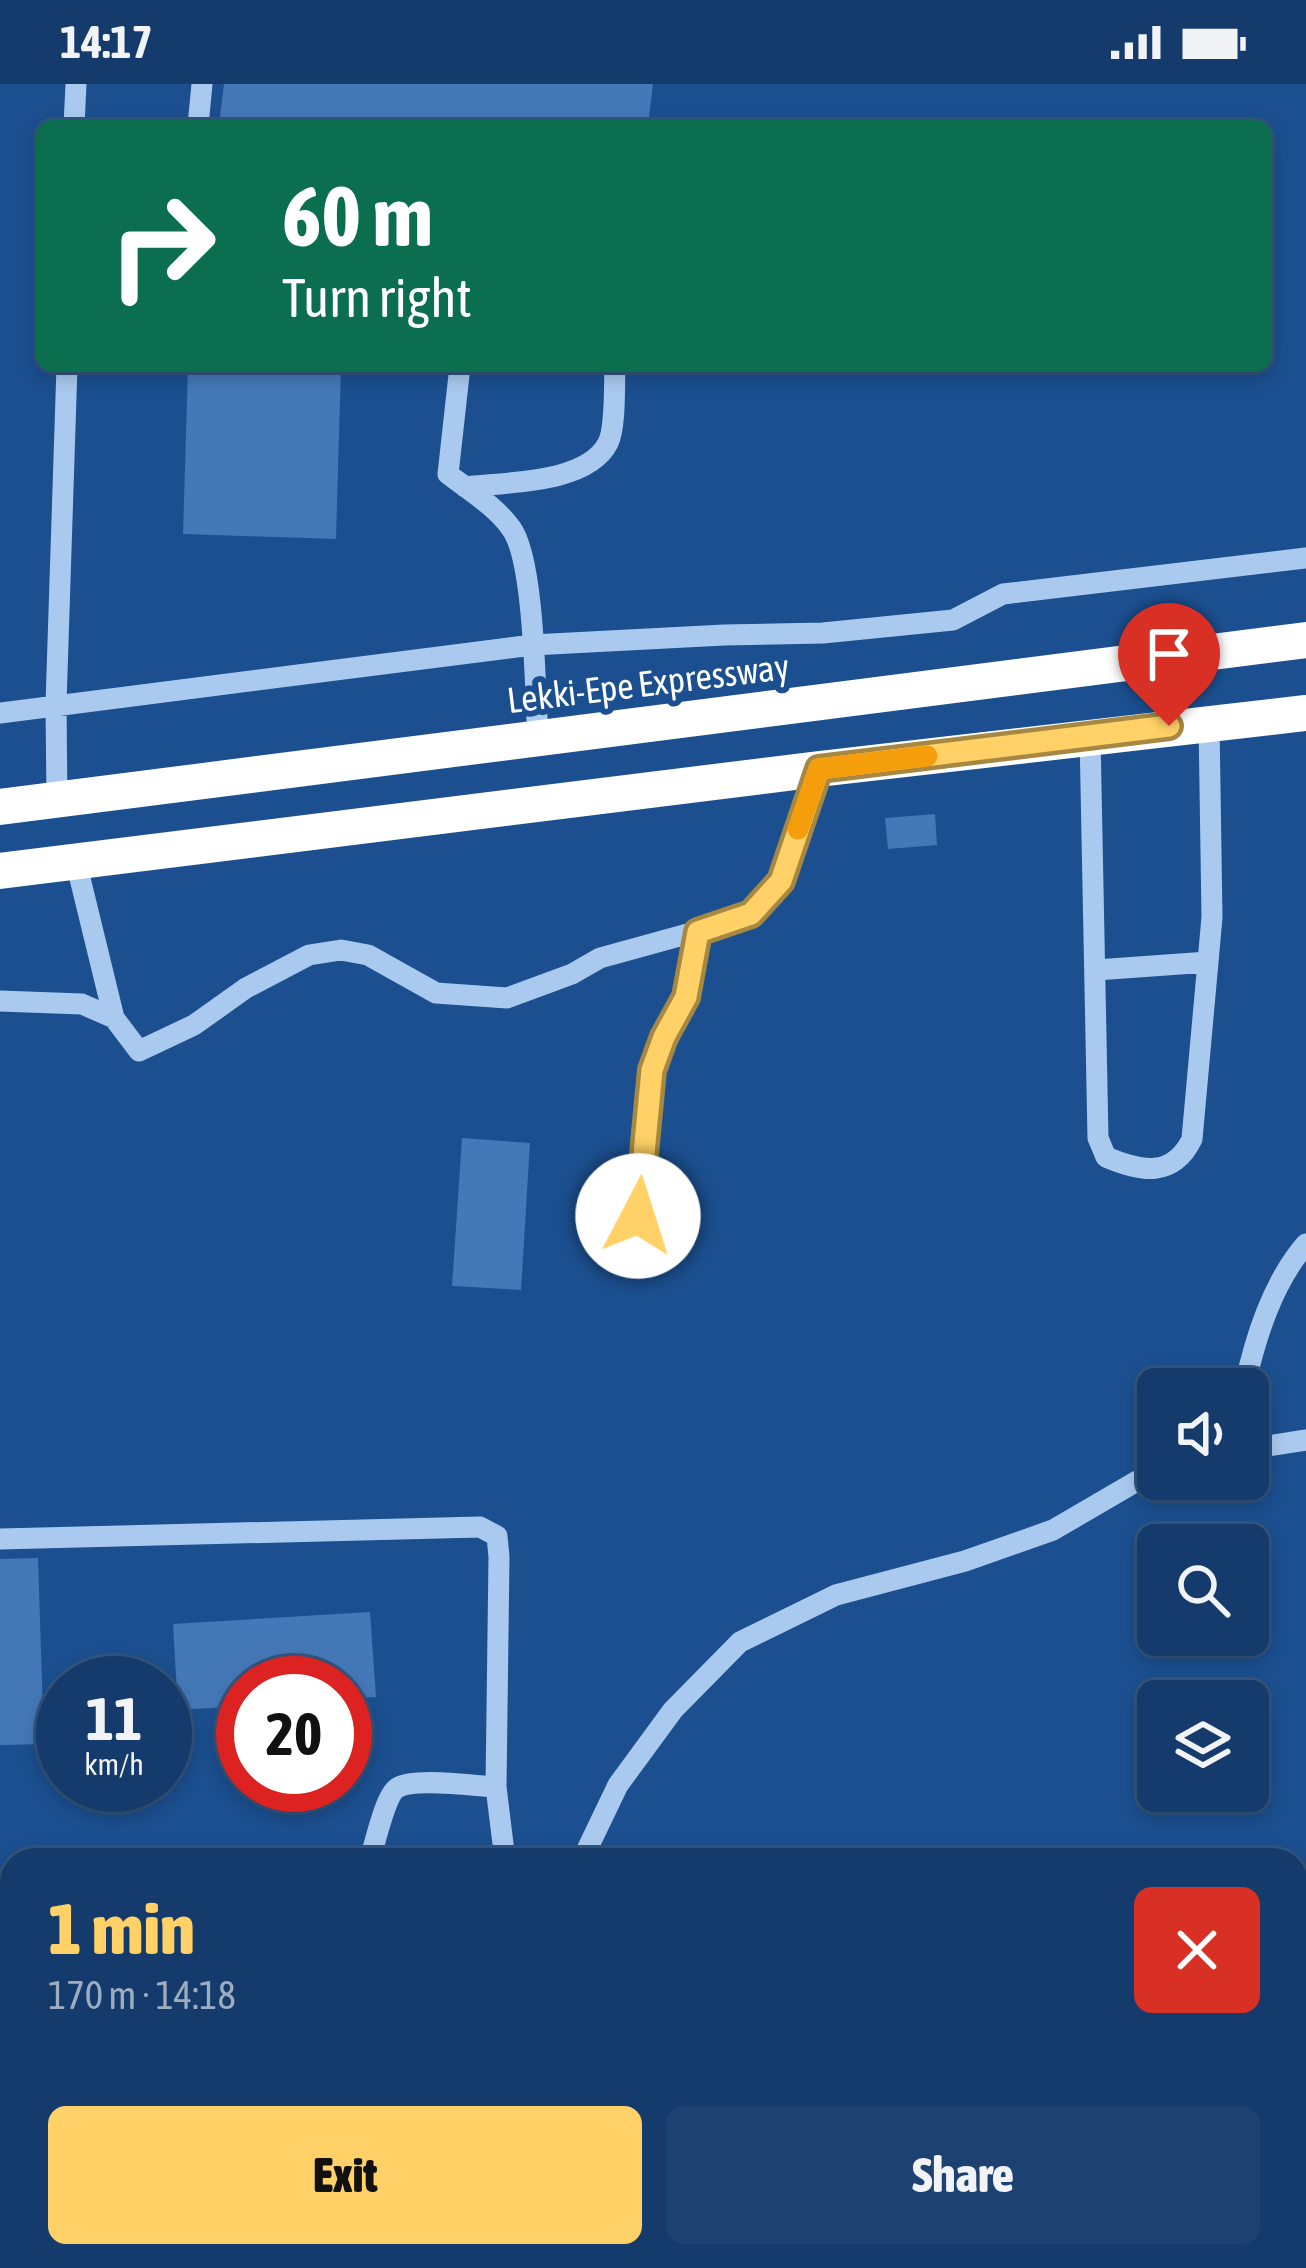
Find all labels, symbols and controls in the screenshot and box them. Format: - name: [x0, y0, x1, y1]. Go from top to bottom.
- text: 14:17: [60, 16, 153, 68]
- icon: right: [84, 168, 240, 324]
- text: 60 m: [282, 168, 433, 264]
- text: Turn right: [282, 267, 472, 328]
- pin: [1118, 603, 1220, 726]
- icon: arrive: [1136, 621, 1202, 687]
- street label: Lekki-Epe Expressway: [505, 645, 791, 721]
- position arrow: [575, 1153, 701, 1279]
- map controls: [1137, 1368, 1269, 1812]
- button: sound: [1137, 1368, 1269, 1500]
- button: search: [1137, 1524, 1269, 1656]
- speed limit sign: 20: [216, 1656, 372, 1812]
- button: layers: [1137, 1680, 1269, 1812]
- text: 11: [86, 1684, 142, 1753]
- text: km/h: [84, 1747, 144, 1781]
- text: 1 min: [48, 1887, 195, 1969]
- button: close: [1134, 1887, 1260, 2013]
- text: 170 m · 14:18: [48, 1973, 236, 2017]
- button: Exit: [48, 2106, 642, 2244]
- button: Share: [666, 2106, 1260, 2244]

